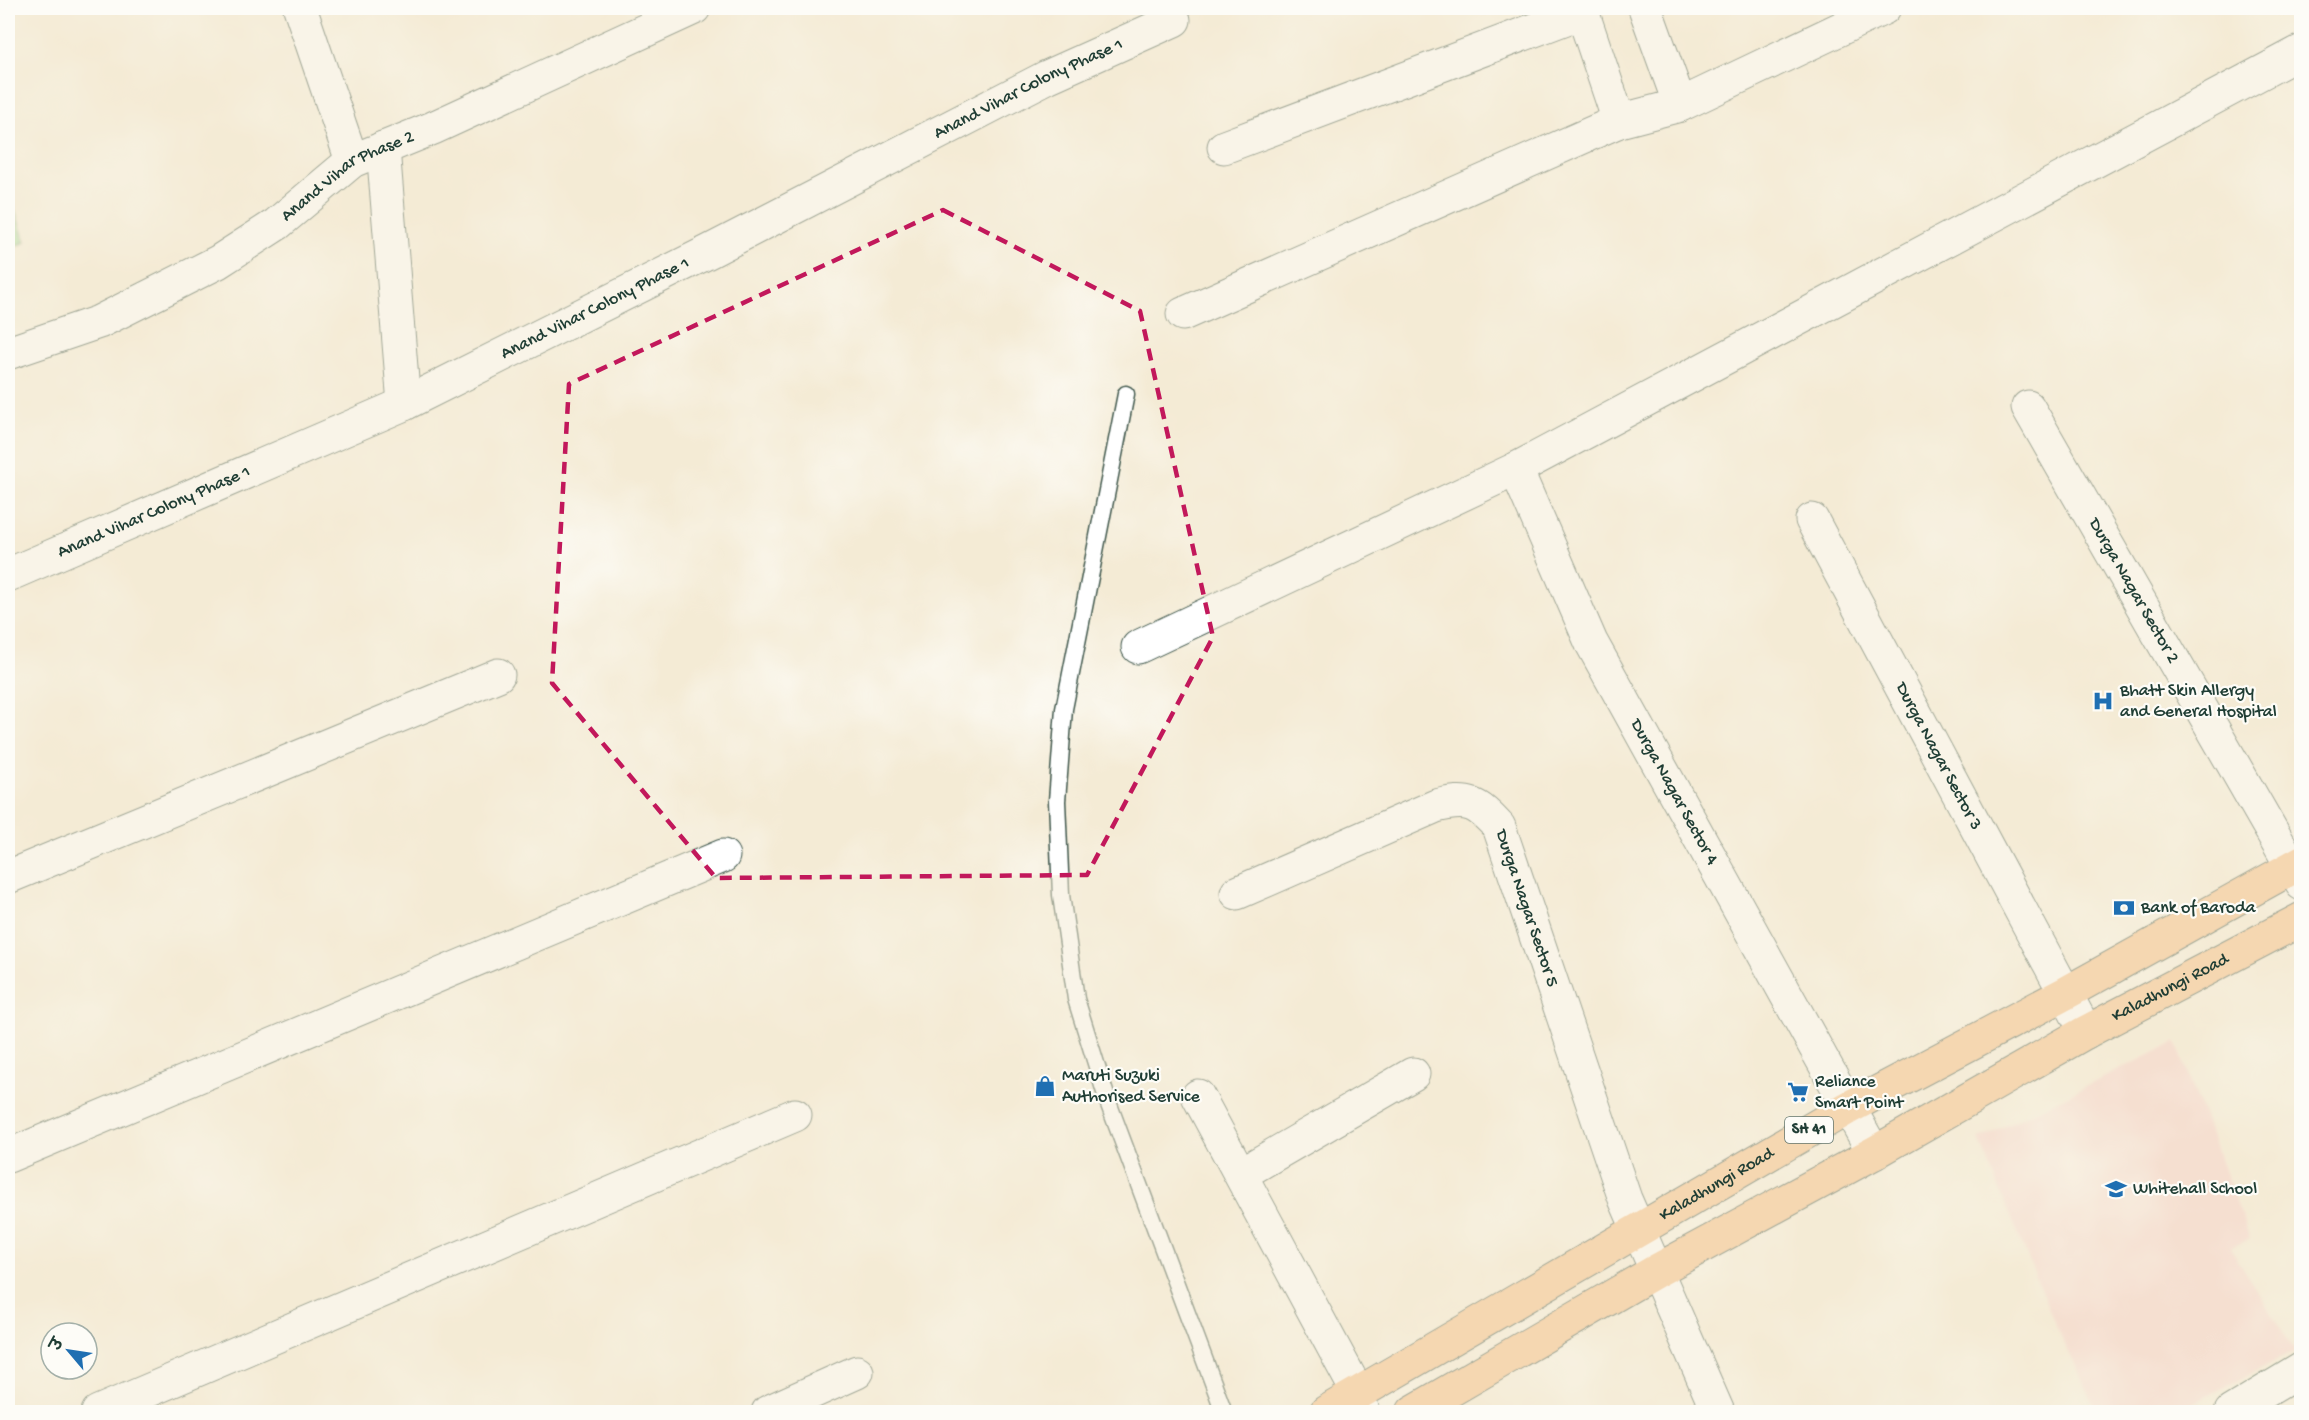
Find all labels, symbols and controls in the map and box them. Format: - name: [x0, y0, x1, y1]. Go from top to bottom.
- street label: Anand Vihar Colony Phase 1: [930, 34, 1126, 144]
- street label: Anand Vihar Phase 2: [277, 126, 417, 226]
- street label: Anand Vihar Colony Phase 1: [497, 253, 693, 364]
- street label: Anand Vihar Colony Phase 1: [54, 461, 254, 563]
- street label: Durga Nagar Sector 2: [2083, 514, 2184, 667]
- street label: Durga Nagar Sector 3: [1890, 678, 1986, 834]
- place label: Bhatt Skin Allergy and General Hospital: [2119, 681, 2277, 723]
- hospital icon: Bhatt Skin Allergy and General Hospital: [2091, 689, 2115, 713]
- street label: Durga Nagar Sector 4: [1625, 715, 1723, 869]
- street label: Durga Nagar Sector 5: [1490, 826, 1563, 990]
- bank icon: Bank of Baroda: [2112, 896, 2136, 920]
- place label: Bank of Baroda: [2140, 898, 2257, 919]
- street label: Kaladhungi Road: [2108, 948, 2233, 1027]
- place label: Maruti Suzuki Authorised Service: [1062, 1066, 1200, 1108]
- place label: Reliance Smart Point: [1815, 1072, 1905, 1114]
- shop icon: Maruti Suzuki Authorised Service: [1033, 1074, 1057, 1098]
- supermarket icon: Reliance Smart Point: [1786, 1080, 1810, 1104]
- road number: SH 41: [1785, 1117, 1833, 1143]
- street label: Kaladhungi Road: [1656, 1142, 1779, 1226]
- school or university icon: Whitehall School: [2104, 1177, 2128, 1201]
- place label: Whitehall School: [2133, 1179, 2257, 1200]
- north arrow: [39, 1321, 99, 1381]
- text: उ: [47, 1335, 70, 1356]

